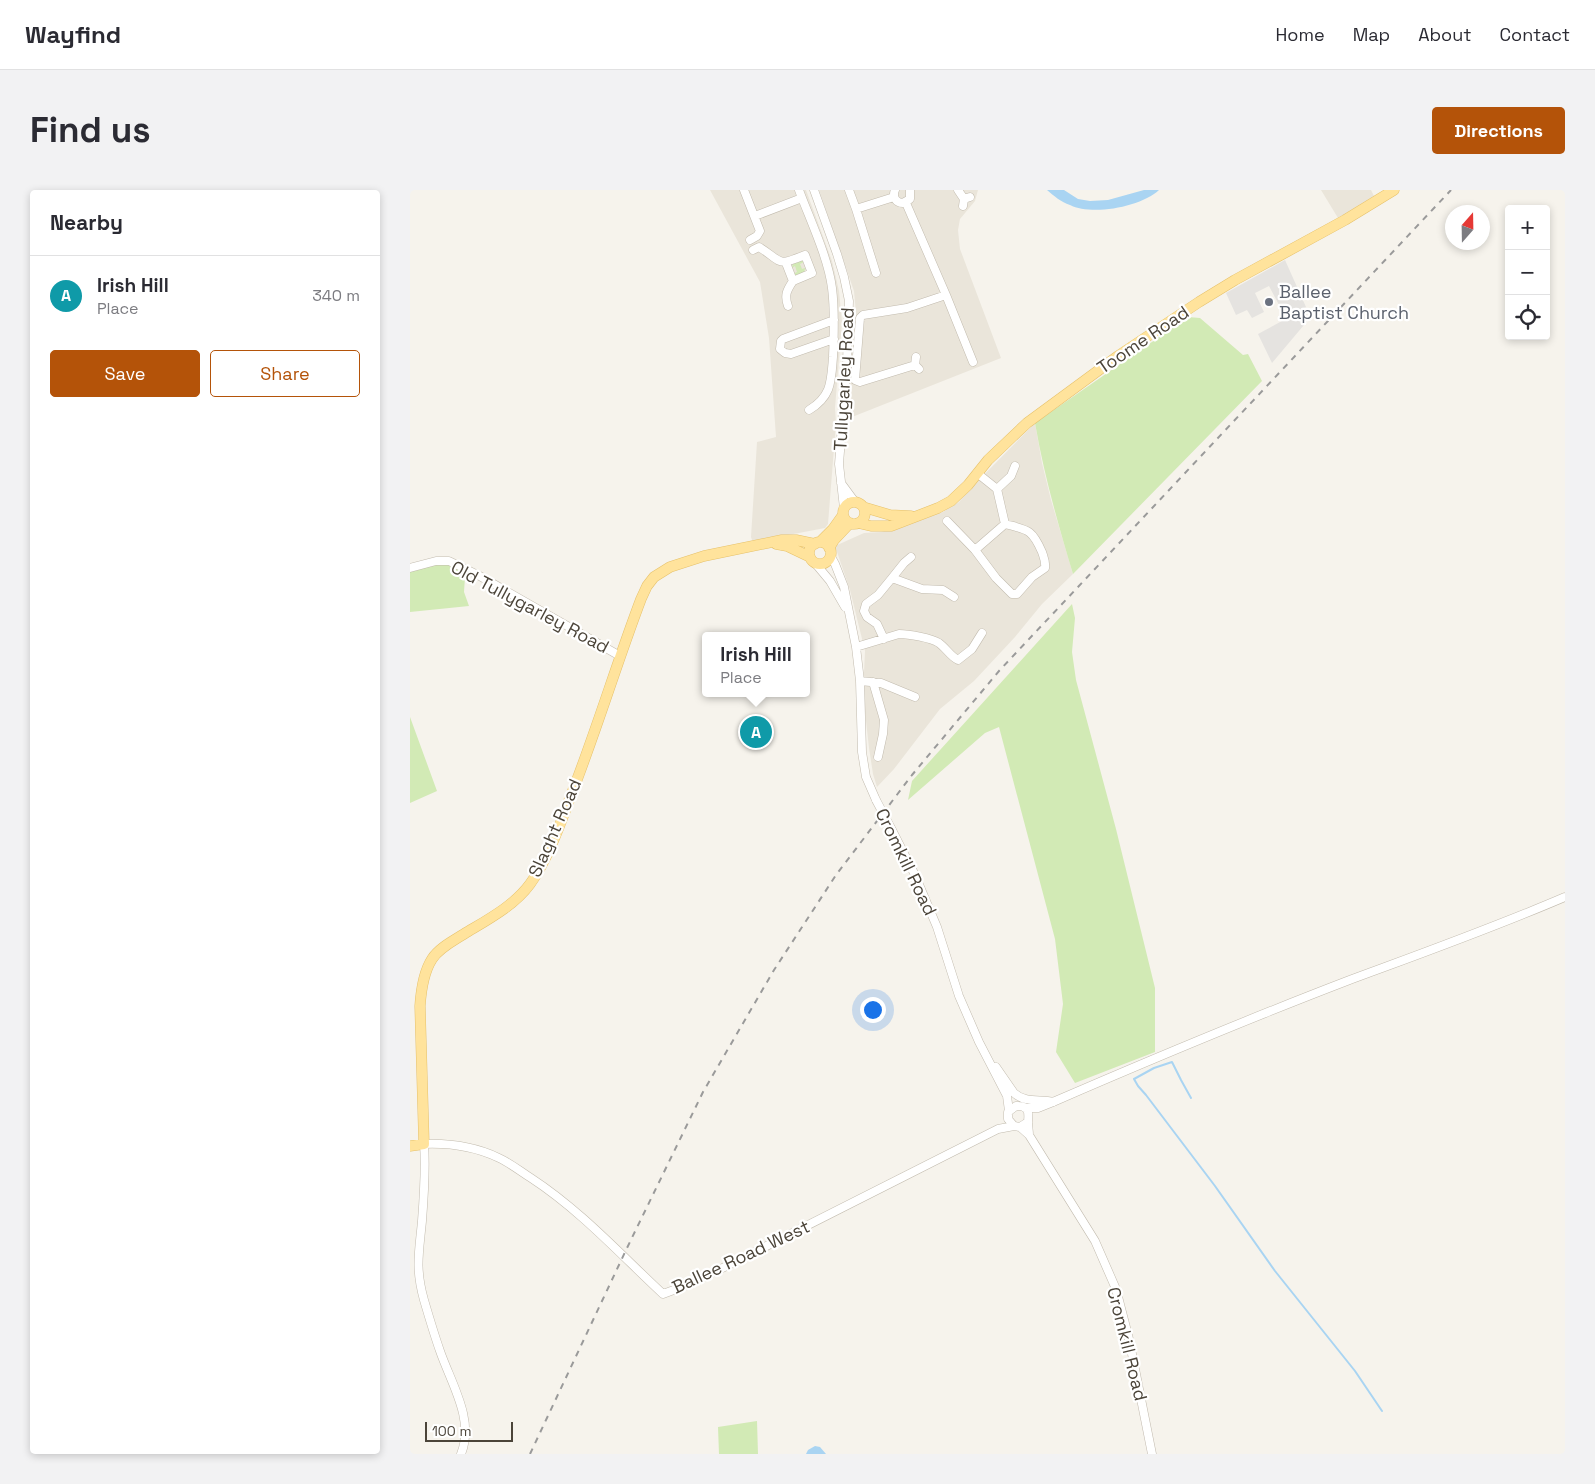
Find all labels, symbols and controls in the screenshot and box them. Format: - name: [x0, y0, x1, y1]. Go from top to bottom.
- text: Wayfind: [25, 19, 121, 50]
- text: Home: [1276, 23, 1325, 46]
- text: Map: [1353, 23, 1390, 46]
- text: About: [1418, 23, 1472, 46]
- text: Contact: [1500, 23, 1570, 46]
- button: Directions: [1432, 107, 1565, 154]
- text: Find us: [30, 108, 151, 152]
- north arrow: [1445, 205, 1490, 250]
- map controls: [1505, 205, 1550, 340]
- button: +: [1505, 205, 1550, 250]
- text: Nearby: [50, 209, 123, 236]
- button: −: [1505, 250, 1550, 295]
- text: Irish Hill: [97, 273, 169, 298]
- place label: Ballee Baptist Church: [1279, 280, 1409, 324]
- text: A: [61, 285, 71, 306]
- text: 340 m: [312, 285, 360, 306]
- button: locate: [1505, 295, 1550, 340]
- marker: Ballee Baptist Church: [1263, 296, 1275, 308]
- text: Place: [97, 298, 139, 319]
- street label: Toome Road: [1092, 300, 1193, 379]
- street label: Tullygarley Road: [828, 307, 859, 451]
- button: Save: [50, 350, 200, 397]
- button: Share: [210, 350, 360, 397]
- street label: Old Tullygarley Road: [447, 555, 613, 658]
- popup: [702, 632, 810, 697]
- text: Irish Hill: [720, 642, 792, 667]
- text: Place: [720, 667, 762, 688]
- pin: A: [740, 713, 772, 751]
- street label: Slaght Road: [523, 775, 586, 880]
- street label: Cromkill Road: [871, 804, 942, 919]
- your location: [860, 997, 886, 1023]
- street label: Ballee Road West: [668, 1215, 813, 1299]
- street label: Cromkill Road: [1102, 1285, 1153, 1403]
- scale bar: [425, 1419, 512, 1442]
- text: 100 m: [432, 1422, 471, 1440]

